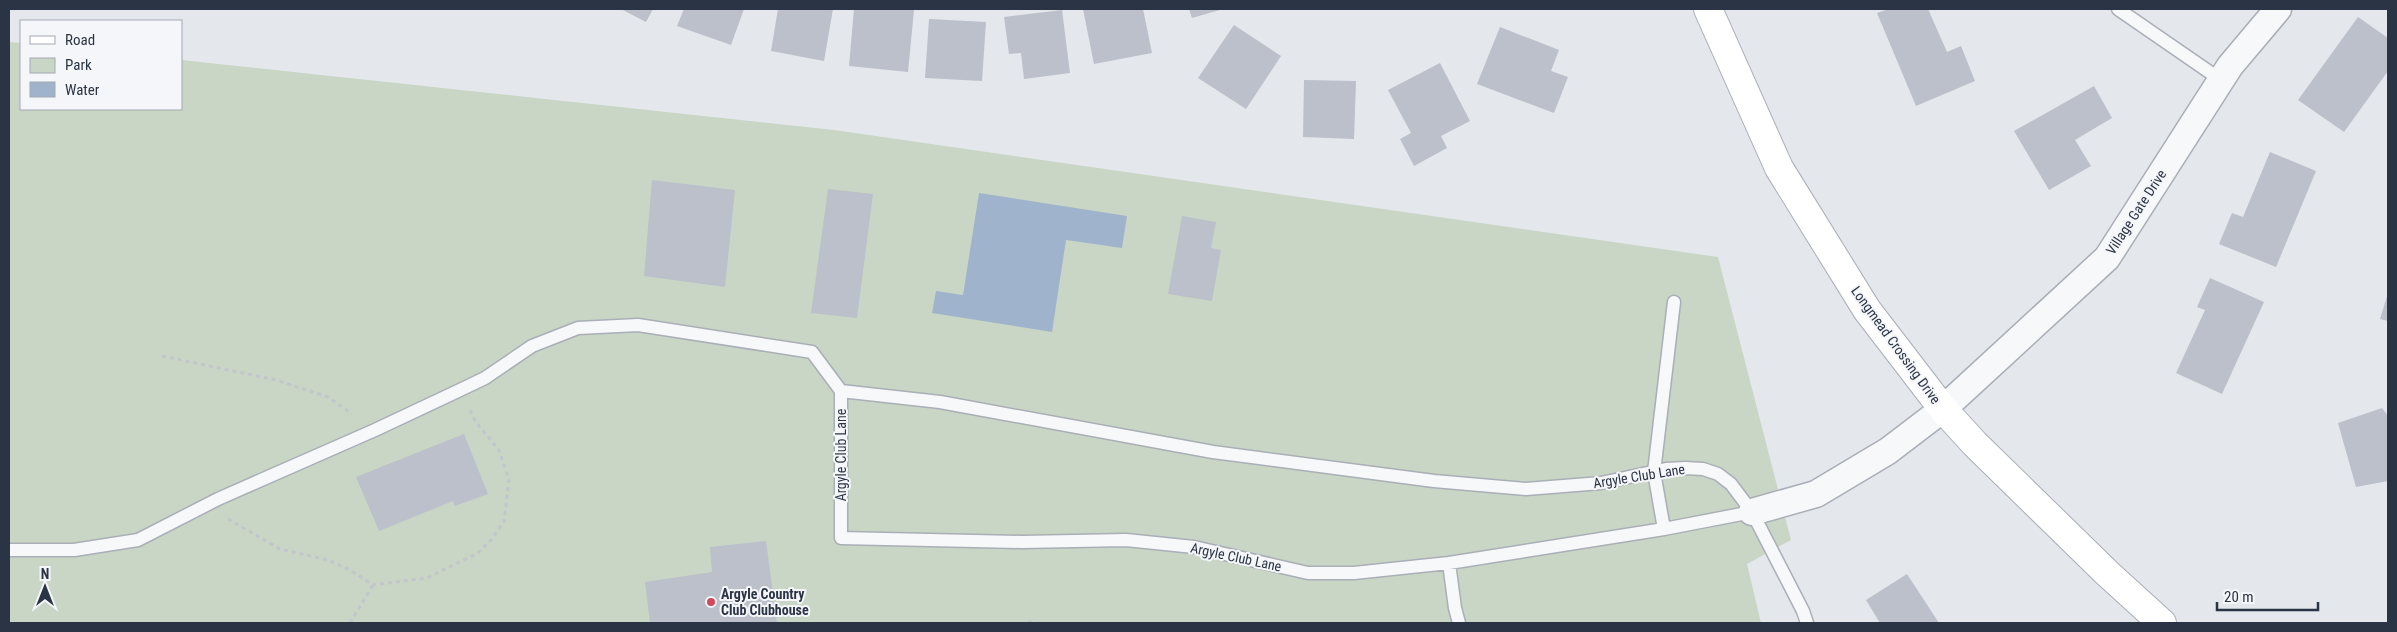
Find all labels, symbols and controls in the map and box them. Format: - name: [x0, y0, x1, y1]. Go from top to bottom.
- legend: [20, 20, 182, 110]
- text: Road: [65, 31, 95, 49]
- text: Park: [65, 56, 92, 74]
- text: Water: [65, 81, 100, 99]
- street label: Village Gate Drive: [2103, 166, 2170, 257]
- street label: Longmead Crossing Drive: [1848, 283, 1944, 407]
- street label: Argyle Club Lane: [833, 408, 849, 501]
- street label: Argyle Club Lane: [1592, 461, 1686, 491]
- street label: Argyle Club Lane: [1189, 540, 1283, 575]
- north arrow: [20, 562, 70, 612]
- text: N: [41, 566, 49, 582]
- scale bar: [2217, 580, 2318, 612]
- place label: Argyle Country Club Clubhouse: [721, 586, 809, 618]
- text: 20 m: [2224, 588, 2254, 606]
- marker: Argyle Country Club Clubhouse: [705, 596, 717, 608]

